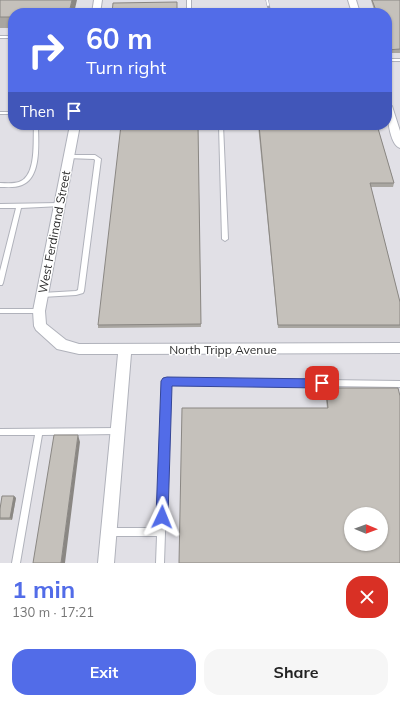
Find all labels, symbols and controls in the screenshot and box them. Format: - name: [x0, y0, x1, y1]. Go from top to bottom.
- text: 60 m: [86, 21, 152, 56]
- icon: right: [20, 24, 72, 76]
- text: Turn right: [86, 56, 166, 79]
- icon: arrive: [63, 100, 85, 122]
- text: Then: [20, 102, 55, 121]
- street label: West Ferdinand Street: [35, 169, 73, 295]
- street label: North Tripp Avenue: [169, 342, 277, 357]
- pin: [305, 366, 339, 400]
- icon: arrive: [311, 372, 333, 394]
- position arrow: [141, 496, 183, 538]
- north arrow: [344, 507, 388, 551]
- map controls: [344, 507, 388, 551]
- text: 1 min: [12, 574, 75, 604]
- button: close: [346, 576, 388, 618]
- text: 130 m · 17:21: [12, 604, 94, 620]
- button: Exit: [12, 649, 196, 695]
- button: Share: [204, 649, 388, 695]

